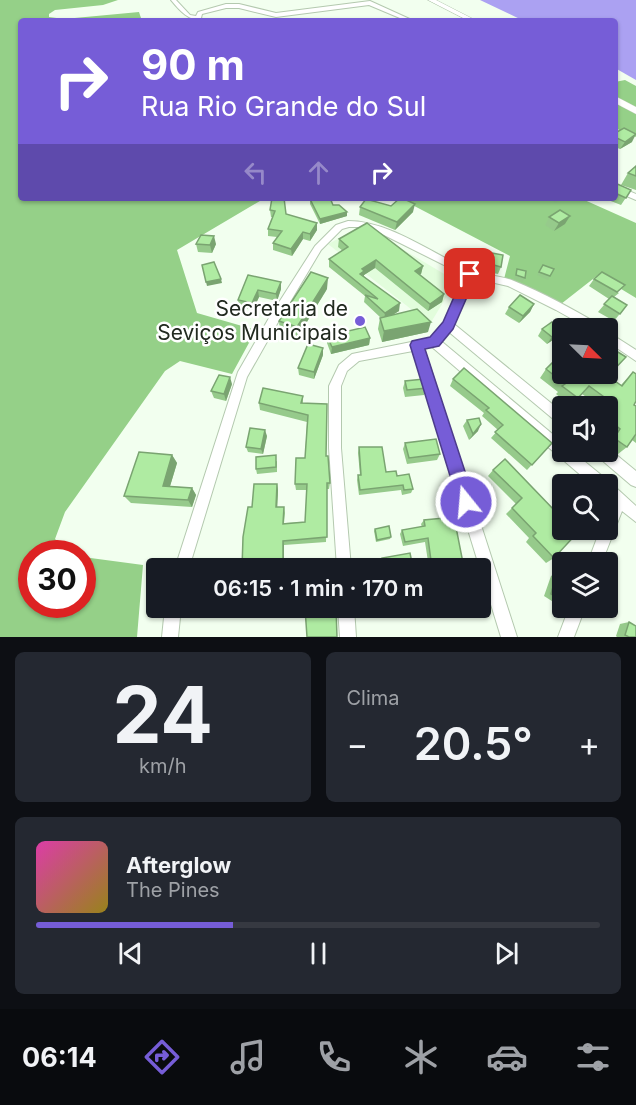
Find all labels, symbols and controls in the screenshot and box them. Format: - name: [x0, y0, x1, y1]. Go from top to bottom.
- text: 90 m: [141, 39, 245, 90]
- icon: right: [42, 42, 120, 120]
- text: Rua Rio Grande do Sul: [141, 90, 426, 123]
- icon: left: [239, 156, 272, 189]
- icon: ahead: [302, 156, 335, 189]
- icon: right: [365, 156, 398, 189]
- pin: [444, 248, 495, 299]
- icon: arrive: [453, 257, 486, 290]
- place label: Secretaria de Seviços Municipais: [157, 296, 348, 345]
- marker: Secretaria de Seviços Municipais: [353, 314, 367, 328]
- north arrow: [552, 318, 618, 384]
- map controls: [552, 318, 618, 618]
- button: sound: [552, 396, 618, 462]
- position arrow: [434, 470, 498, 534]
- button: search: [552, 474, 618, 540]
- speed limit sign: 30: [18, 540, 96, 618]
- button: layers: [552, 552, 618, 618]
- text: 06:15 · 1 min · 170 m: [213, 575, 424, 601]
- text: 24: [112, 667, 213, 762]
- text: Clima: [347, 686, 400, 710]
- text: 20.5°: [414, 716, 533, 771]
- text: −: [347, 724, 368, 764]
- text: +: [578, 724, 600, 764]
- text: km/h: [139, 754, 187, 778]
- text: Afterglow: [126, 852, 231, 878]
- text: The Pines: [126, 878, 220, 902]
- icon: previous: [114, 937, 147, 970]
- icon: pause: [302, 937, 335, 970]
- icon: next: [490, 937, 523, 970]
- icon: directions: [141, 1036, 183, 1078]
- icon: music: [227, 1036, 269, 1078]
- icon: phone: [313, 1036, 355, 1078]
- icon: climate: [400, 1036, 442, 1078]
- icon: car: [486, 1036, 528, 1078]
- icon: filters: [572, 1036, 614, 1078]
- text: 06:14: [22, 1041, 97, 1074]

